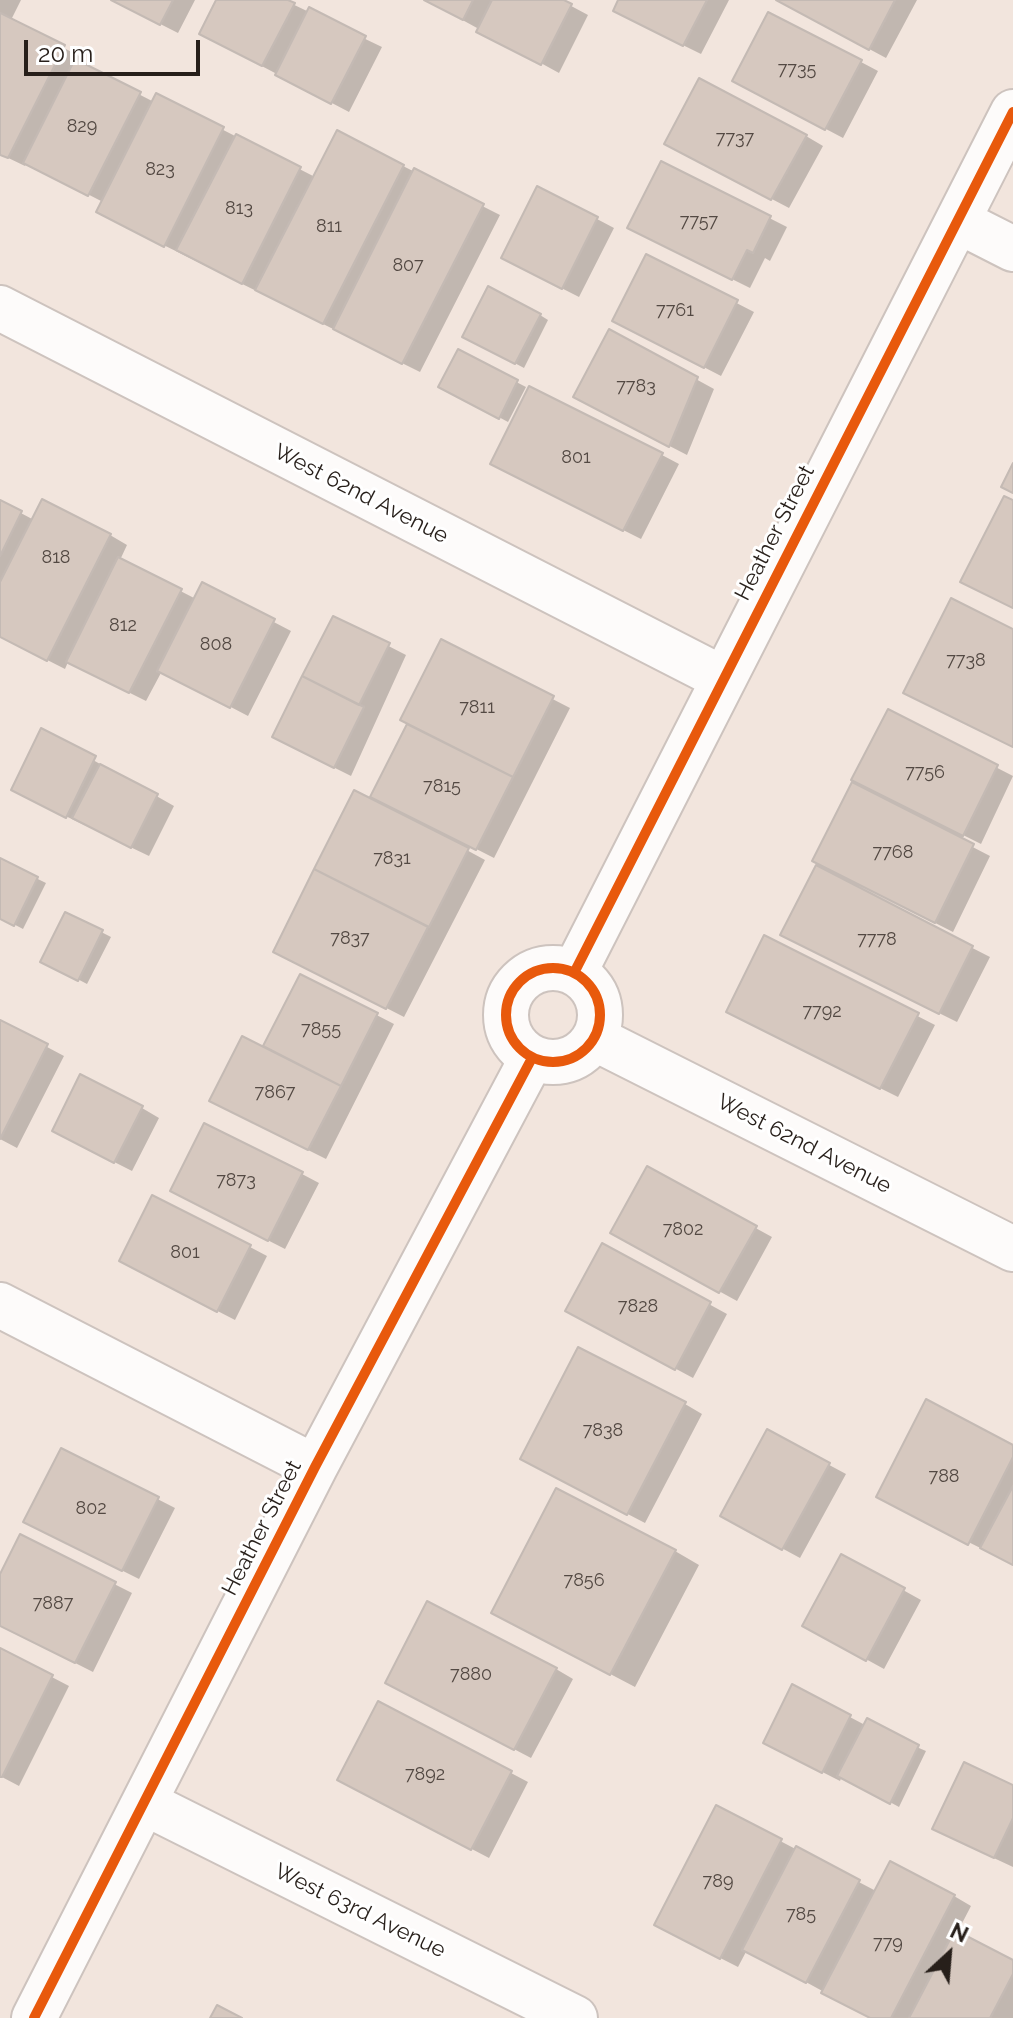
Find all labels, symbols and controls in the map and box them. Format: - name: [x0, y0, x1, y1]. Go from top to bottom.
- scale bar: [28, 24, 204, 74]
- text: 20 m: [38, 39, 93, 68]
- house number: 7735: [778, 59, 816, 81]
- house number: 829: [67, 116, 97, 138]
- house number: 7737: [716, 128, 754, 150]
- house number: 823: [145, 159, 175, 181]
- house number: 813: [225, 198, 253, 220]
- house number: 7757: [680, 211, 718, 233]
- house number: 811: [316, 216, 342, 238]
- house number: 807: [392, 255, 424, 277]
- house number: 7761: [656, 300, 694, 322]
- house number: 7783: [616, 376, 656, 398]
- street label: West 62nd Avenue: [269, 439, 453, 549]
- house number: 801: [561, 447, 591, 469]
- street label: Heather Street: [730, 461, 820, 605]
- house number: 818: [41, 547, 71, 569]
- house number: 812: [109, 615, 137, 637]
- house number: 808: [200, 634, 232, 656]
- house number: 7738: [946, 650, 986, 672]
- house number: 7811: [459, 697, 495, 719]
- house number: 7756: [905, 762, 945, 784]
- house number: 7815: [423, 776, 461, 798]
- house number: 7768: [873, 842, 913, 864]
- house number: 7831: [373, 848, 411, 870]
- house number: 7837: [330, 928, 370, 950]
- house number: 7778: [857, 929, 897, 951]
- house number: 7792: [802, 1001, 842, 1023]
- house number: 7855: [301, 1019, 341, 1041]
- house number: 7867: [255, 1082, 295, 1104]
- street label: West 62nd Avenue: [712, 1089, 896, 1199]
- house number: 7873: [216, 1170, 256, 1192]
- house number: 7802: [663, 1219, 703, 1241]
- house number: 801: [170, 1242, 200, 1264]
- house number: 7828: [618, 1296, 658, 1318]
- house number: 7838: [583, 1420, 623, 1442]
- street label: Heather Street: [217, 1456, 307, 1600]
- house number: 788: [929, 1466, 959, 1488]
- house number: 802: [75, 1498, 107, 1520]
- house number: 7856: [564, 1570, 604, 1592]
- house number: 7887: [33, 1593, 73, 1615]
- house number: 7880: [450, 1664, 492, 1686]
- house number: 7892: [405, 1764, 445, 1786]
- street label: West 63rd Avenue: [270, 1858, 450, 1964]
- house number: 789: [703, 1871, 733, 1893]
- house number: 785: [786, 1904, 816, 1926]
- north arrow: [909, 1914, 989, 1994]
- text: N: [946, 1917, 973, 1948]
- house number: 779: [873, 1933, 903, 1955]

